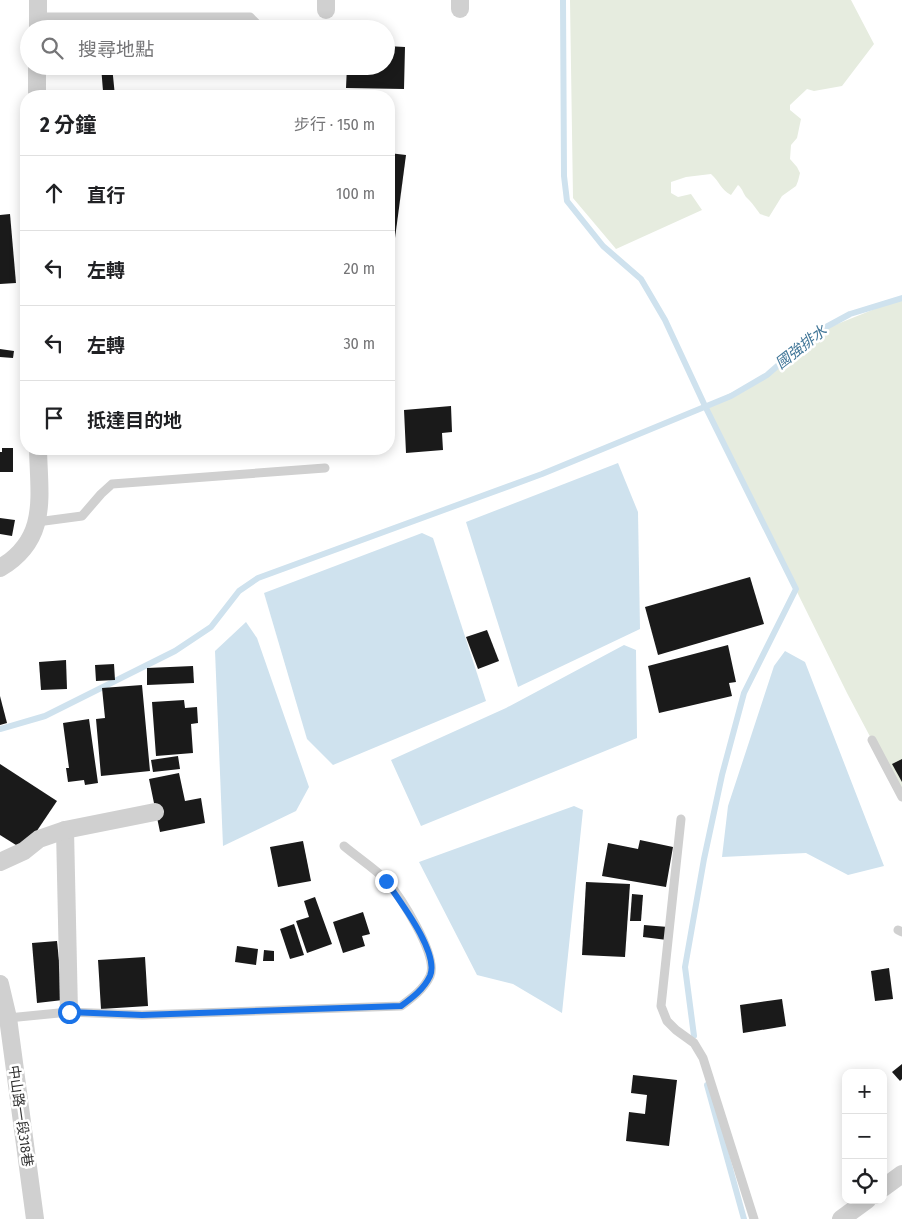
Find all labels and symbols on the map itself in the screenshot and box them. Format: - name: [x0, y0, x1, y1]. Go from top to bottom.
- water label: 國強排水: [772, 321, 831, 373]
- route end: [375, 870, 398, 893]
- route start: [58, 1001, 81, 1024]
- street label: 中山路一段318巷: [5, 1064, 36, 1168]

